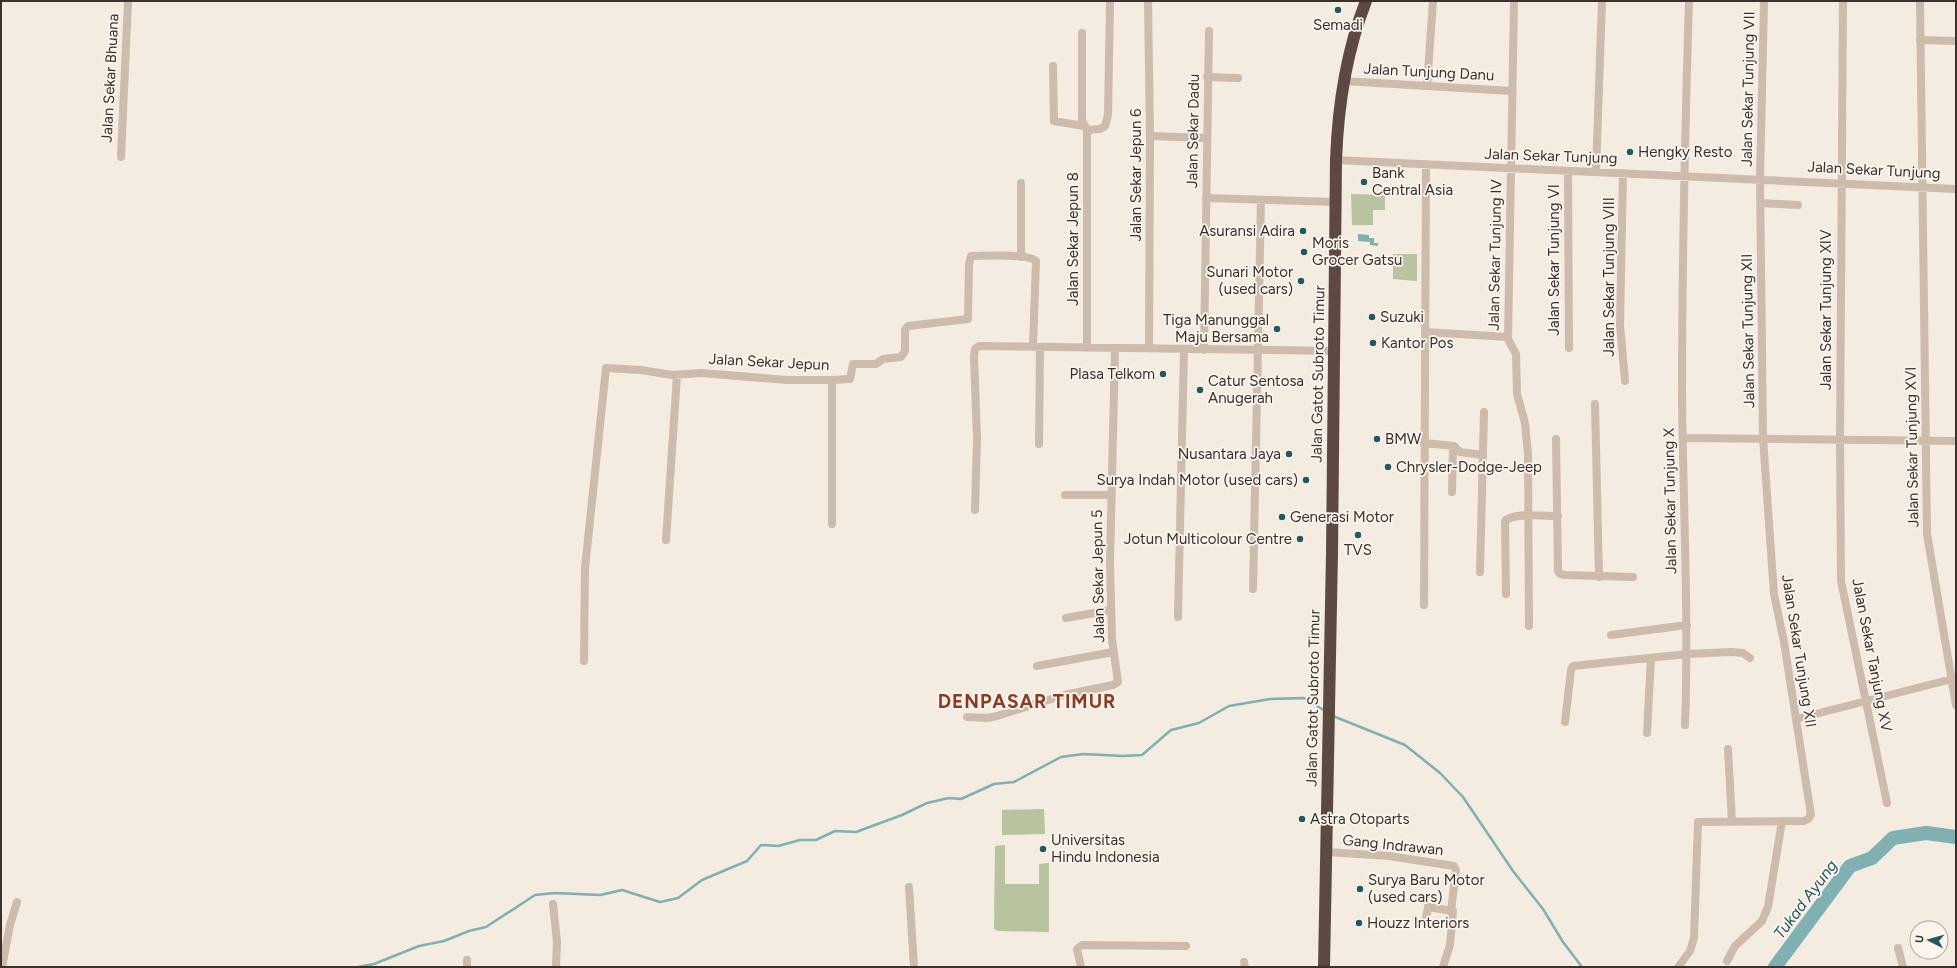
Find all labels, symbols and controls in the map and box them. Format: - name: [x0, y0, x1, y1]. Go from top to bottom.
- marker: Semadi: [1333, 5, 1343, 15]
- street label: Jalan Sekar Tunjung VII: [1738, 11, 1758, 167]
- street label: Jalan Sekar Bhuana: [98, 13, 122, 143]
- place label: Semadi: [1313, 16, 1363, 34]
- street label: Jalan Tunjung Danu: [1363, 60, 1495, 84]
- street label: Jalan Sekar Dadu: [1183, 74, 1203, 188]
- street label: Jalan Sekar Jepun 6: [1127, 108, 1145, 242]
- place label: Hengky Resto: [1638, 143, 1733, 161]
- street label: Jalan Sekar Tunjung: [1484, 145, 1618, 167]
- marker: Hengky Resto: [1625, 147, 1635, 157]
- street label: Jalan Sekar Tunjung: [1807, 158, 1941, 182]
- place label: Bank Central Asia: [1372, 164, 1453, 199]
- street label: Jalan Sekar Jepun 8: [1064, 172, 1082, 306]
- marker: Bank Central Asia: [1359, 177, 1369, 187]
- street label: Jalan Sekar Tunjung IV: [1485, 179, 1505, 331]
- street label: Jalan Sekar Tunjung VI: [1545, 184, 1563, 336]
- street label: Jalan Sekar Tunjung VIII: [1600, 197, 1618, 357]
- place label: Asuransi Adira: [1199, 222, 1295, 240]
- marker: Asuransi Adira: [1298, 226, 1308, 236]
- street label: Jalan Sekar Tunjung XIV: [1817, 229, 1835, 390]
- place label: Moris Grocer Gatsu: [1312, 234, 1402, 269]
- marker: Moris Grocer Gatsu: [1299, 247, 1309, 257]
- street label: Jalan Sekar Tunjung XII: [1738, 254, 1758, 408]
- place label: Sunari Motor (used cars): [1206, 263, 1293, 298]
- marker: Sunari Motor (used cars): [1296, 276, 1306, 286]
- street label: Jalan Gatot Subroto Timur: [1307, 285, 1329, 463]
- place label: Suzuki: [1380, 308, 1424, 326]
- place label: Tiga Manunggal Maju Bersama: [1163, 311, 1269, 346]
- marker: Suzuki: [1367, 312, 1377, 322]
- marker: Tiga Manunggal Maju Bersama: [1272, 324, 1282, 334]
- place label: Kantor Pos: [1381, 334, 1453, 352]
- marker: Kantor Pos: [1368, 338, 1378, 348]
- street label: Jalan Sekar Jepun: [708, 350, 830, 374]
- place label: Plasa Telkom: [1070, 365, 1155, 383]
- street label: Jalan Sekar Tunjung XVI: [1902, 367, 1922, 527]
- marker: Plasa Telkom: [1158, 369, 1168, 379]
- place label: Catur Sentosa Anugerah: [1208, 372, 1304, 407]
- marker: Catur Sentosa Anugerah: [1195, 385, 1205, 395]
- street label: Jalan Sekar Tunjung X: [1660, 427, 1680, 574]
- place label: BMW: [1385, 430, 1422, 448]
- marker: BMW: [1372, 434, 1382, 444]
- place label: Nusantara Jaya: [1178, 445, 1281, 463]
- marker: Nusantara Jaya: [1284, 449, 1294, 459]
- place label: Chrysler-Dodge-Jeep: [1396, 458, 1542, 476]
- marker: Chrysler-Dodge-Jeep: [1383, 462, 1393, 472]
- place label: Surya Indah Motor (used cars): [1096, 471, 1298, 489]
- marker: Surya Indah Motor (used cars): [1301, 475, 1311, 485]
- place label: Generasi Motor: [1290, 508, 1394, 526]
- street label: Jalan Sekar Jepun 5: [1088, 509, 1108, 643]
- marker: Generasi Motor: [1277, 512, 1287, 522]
- place label: Jotun Multicolour Centre: [1124, 530, 1292, 548]
- marker: TVS: [1353, 530, 1363, 540]
- marker: Jotun Multicolour Centre: [1295, 534, 1305, 544]
- place label: TVS: [1344, 541, 1372, 559]
- street label: Jalan Sekar Tunjung XII: [1778, 573, 1820, 729]
- street label: Jalan Sekar Tanjung XV: [1848, 577, 1896, 734]
- street label: Jalan Gatot Subroto Timur: [1302, 609, 1324, 787]
- district label: DENPASAR TIMUR: [938, 690, 1116, 713]
- place label: Astra Otoparts: [1310, 810, 1409, 828]
- marker: Astra Otoparts: [1297, 814, 1307, 824]
- place label: Universitas Hindu Indonesia: [1051, 831, 1160, 866]
- street label: Gang Indrawan: [1342, 831, 1444, 859]
- marker: Universitas Hindu Indonesia: [1038, 844, 1048, 854]
- water label: Tukad Ayung: [1770, 856, 1841, 942]
- place label: Surya Baru Motor (used cars): [1368, 871, 1484, 906]
- marker: Surya Baru Motor (used cars): [1355, 884, 1365, 894]
- place label: Houzz Interiors: [1367, 914, 1469, 932]
- marker: Houzz Interiors: [1354, 918, 1364, 928]
- north arrow: [1909, 920, 1949, 960]
- text: U: [1913, 934, 1926, 944]

